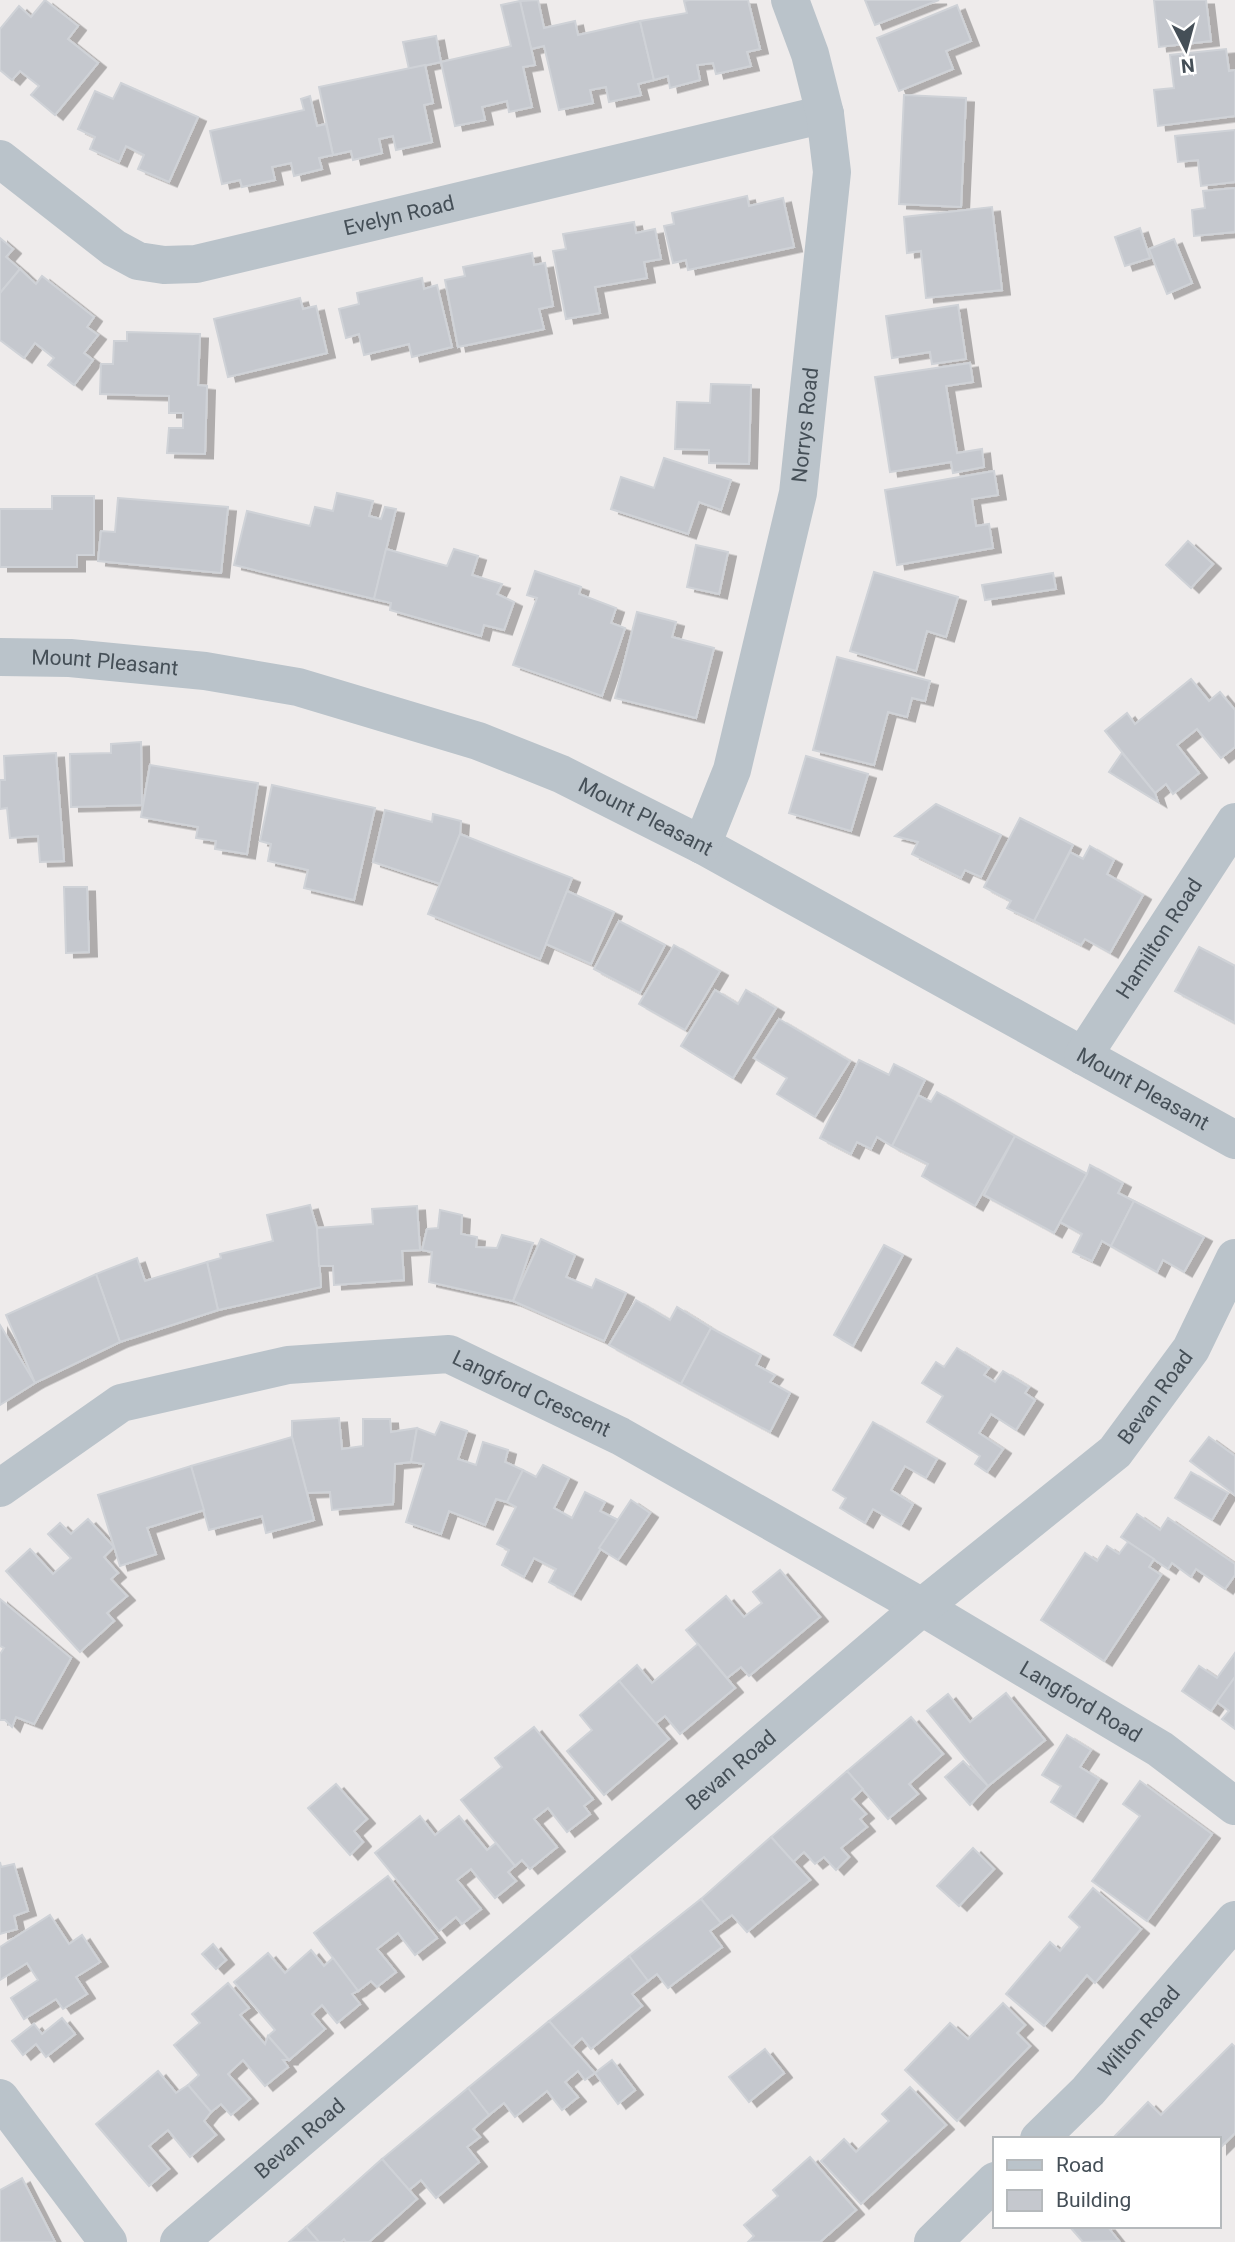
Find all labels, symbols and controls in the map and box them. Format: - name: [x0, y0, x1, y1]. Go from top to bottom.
- north arrow: [1151, 14, 1221, 84]
- text: N: [1180, 53, 1196, 78]
- street label: Evelyn Road: [341, 191, 457, 240]
- street label: Norrys Road: [787, 366, 823, 484]
- street label: Mount Pleasant: [31, 645, 179, 680]
- street label: Mount Pleasant: [574, 773, 717, 861]
- street label: Hamilton Road: [1111, 874, 1207, 1003]
- street label: Mount Pleasant: [1073, 1043, 1213, 1135]
- street label: Langford Crescent: [448, 1345, 615, 1442]
- street label: Bevan Road: [1113, 1346, 1198, 1449]
- street label: Langford Road: [1015, 1656, 1146, 1747]
- street label: Bevan Road: [681, 1725, 781, 1815]
- street label: Wilton Road: [1093, 1981, 1185, 2082]
- street label: Bevan Road: [250, 2094, 350, 2184]
- legend: [993, 2137, 1221, 2228]
- text: Road: [1056, 2153, 1104, 2177]
- text: Building: [1056, 2188, 1131, 2212]

